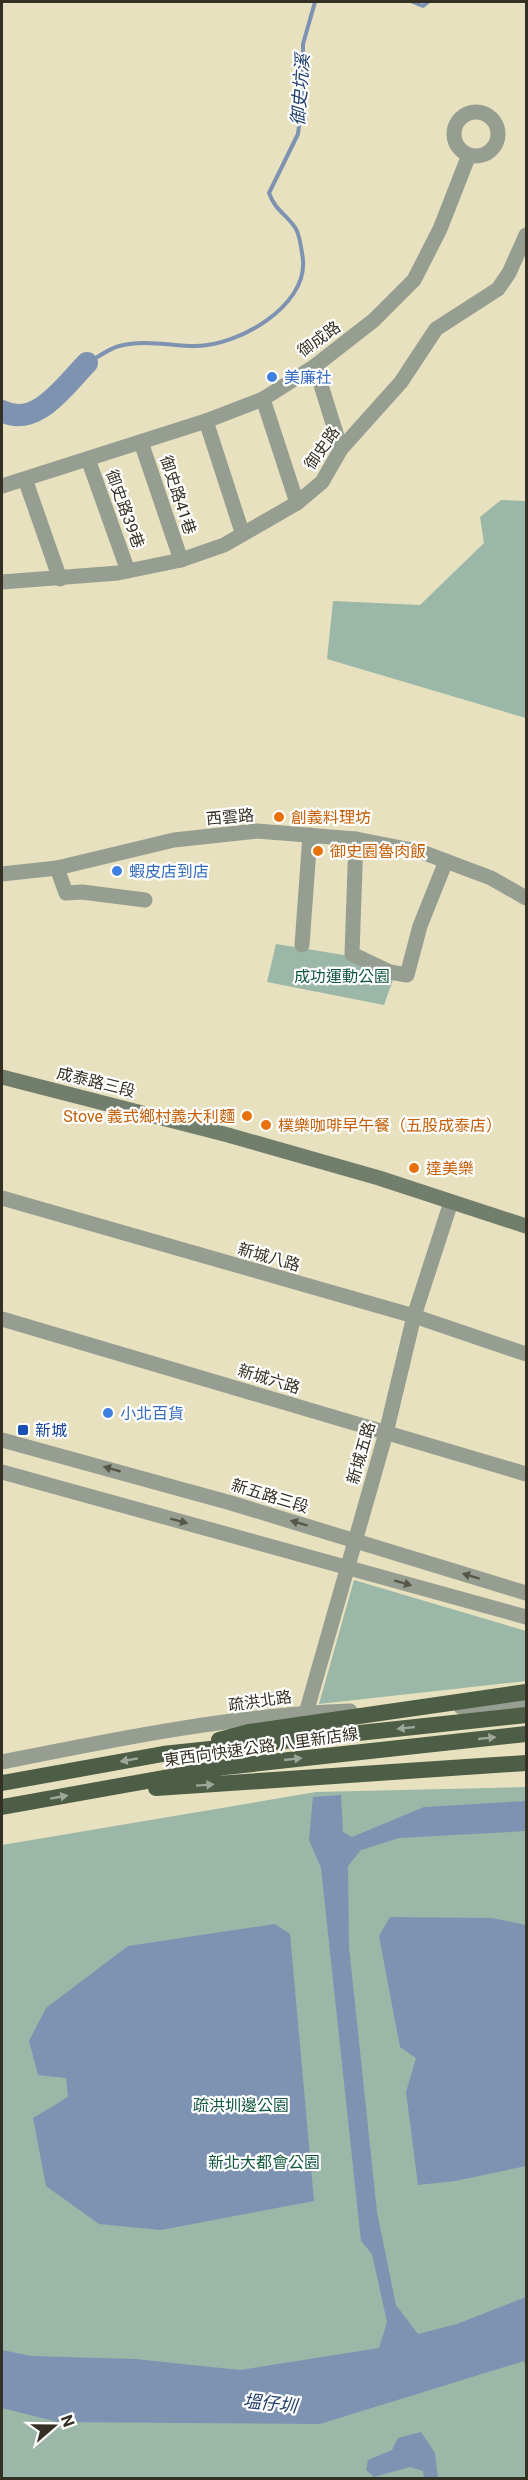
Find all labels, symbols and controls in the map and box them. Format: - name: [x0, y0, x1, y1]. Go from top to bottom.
- water label: 御史坑溪: [287, 50, 313, 127]
- street label: 御成路: [294, 317, 344, 361]
- place label: 美廉社: [284, 368, 332, 387]
- marker: 美廉社: [265, 370, 279, 384]
- street label: 御史路: [300, 423, 344, 473]
- street label: 御史路41巷: [156, 453, 200, 537]
- street label: 御史路39巷: [102, 467, 148, 551]
- street label: 西雲路: [205, 805, 255, 829]
- place label: 創義料理坊: [291, 808, 371, 827]
- marker: 創義料理坊: [272, 810, 286, 824]
- place label: 御史園魯肉飯: [330, 842, 426, 861]
- marker: 御史園魯肉飯: [311, 844, 325, 858]
- place label: 蝦皮店到店: [129, 862, 209, 881]
- marker: 蝦皮店到店: [110, 864, 124, 878]
- park label: 成功運動公園: [294, 967, 390, 986]
- street label: 成泰路三段: [55, 1063, 137, 1101]
- place label: Stove 義式鄉村義大利麵: [63, 1107, 235, 1126]
- marker: Stove 義式鄉村義大利麵: [240, 1109, 254, 1123]
- place label: 樸樂咖啡早午餐（五股成泰店）: [278, 1116, 502, 1135]
- marker: 樸樂咖啡早午餐（五股成泰店）: [259, 1118, 273, 1132]
- place label: 達美樂: [426, 1159, 474, 1178]
- marker: 達美樂: [407, 1161, 421, 1175]
- street label: 新城八路: [236, 1239, 302, 1275]
- street label: 新城六路: [236, 1361, 302, 1397]
- place label: 小北百貨: [120, 1404, 184, 1423]
- marker: 小北百貨: [101, 1406, 115, 1420]
- street label: 新城五路: [343, 1420, 379, 1486]
- place label: 新城: [35, 1421, 67, 1440]
- marker: 新城: [16, 1423, 30, 1437]
- one-way arrow: [103, 1464, 121, 1474]
- street label: 新五路三段: [229, 1475, 311, 1517]
- one-way arrow: [170, 1517, 188, 1527]
- one-way arrow: [290, 1518, 308, 1527]
- one-way arrow: [461, 1571, 479, 1580]
- one-way arrow: [394, 1578, 412, 1588]
- street label: 疏洪北路: [227, 1687, 293, 1715]
- one-way arrow: [396, 1723, 415, 1733]
- street label: 東西向快速公路 八里新店線: [163, 1724, 359, 1770]
- one-way arrow: [477, 1733, 496, 1743]
- one-way arrow: [284, 1754, 303, 1764]
- one-way arrow: [119, 1756, 138, 1765]
- one-way arrow: [196, 1780, 215, 1790]
- one-way arrow: [50, 1792, 69, 1801]
- park label: 疏洪圳邊公園: [193, 2096, 289, 2115]
- park label: 新北大都會公園: [208, 2153, 320, 2172]
- water label: 塭仔圳: [242, 2390, 301, 2417]
- north arrow: [24, 2396, 84, 2456]
- text: N: [57, 2412, 78, 2430]

